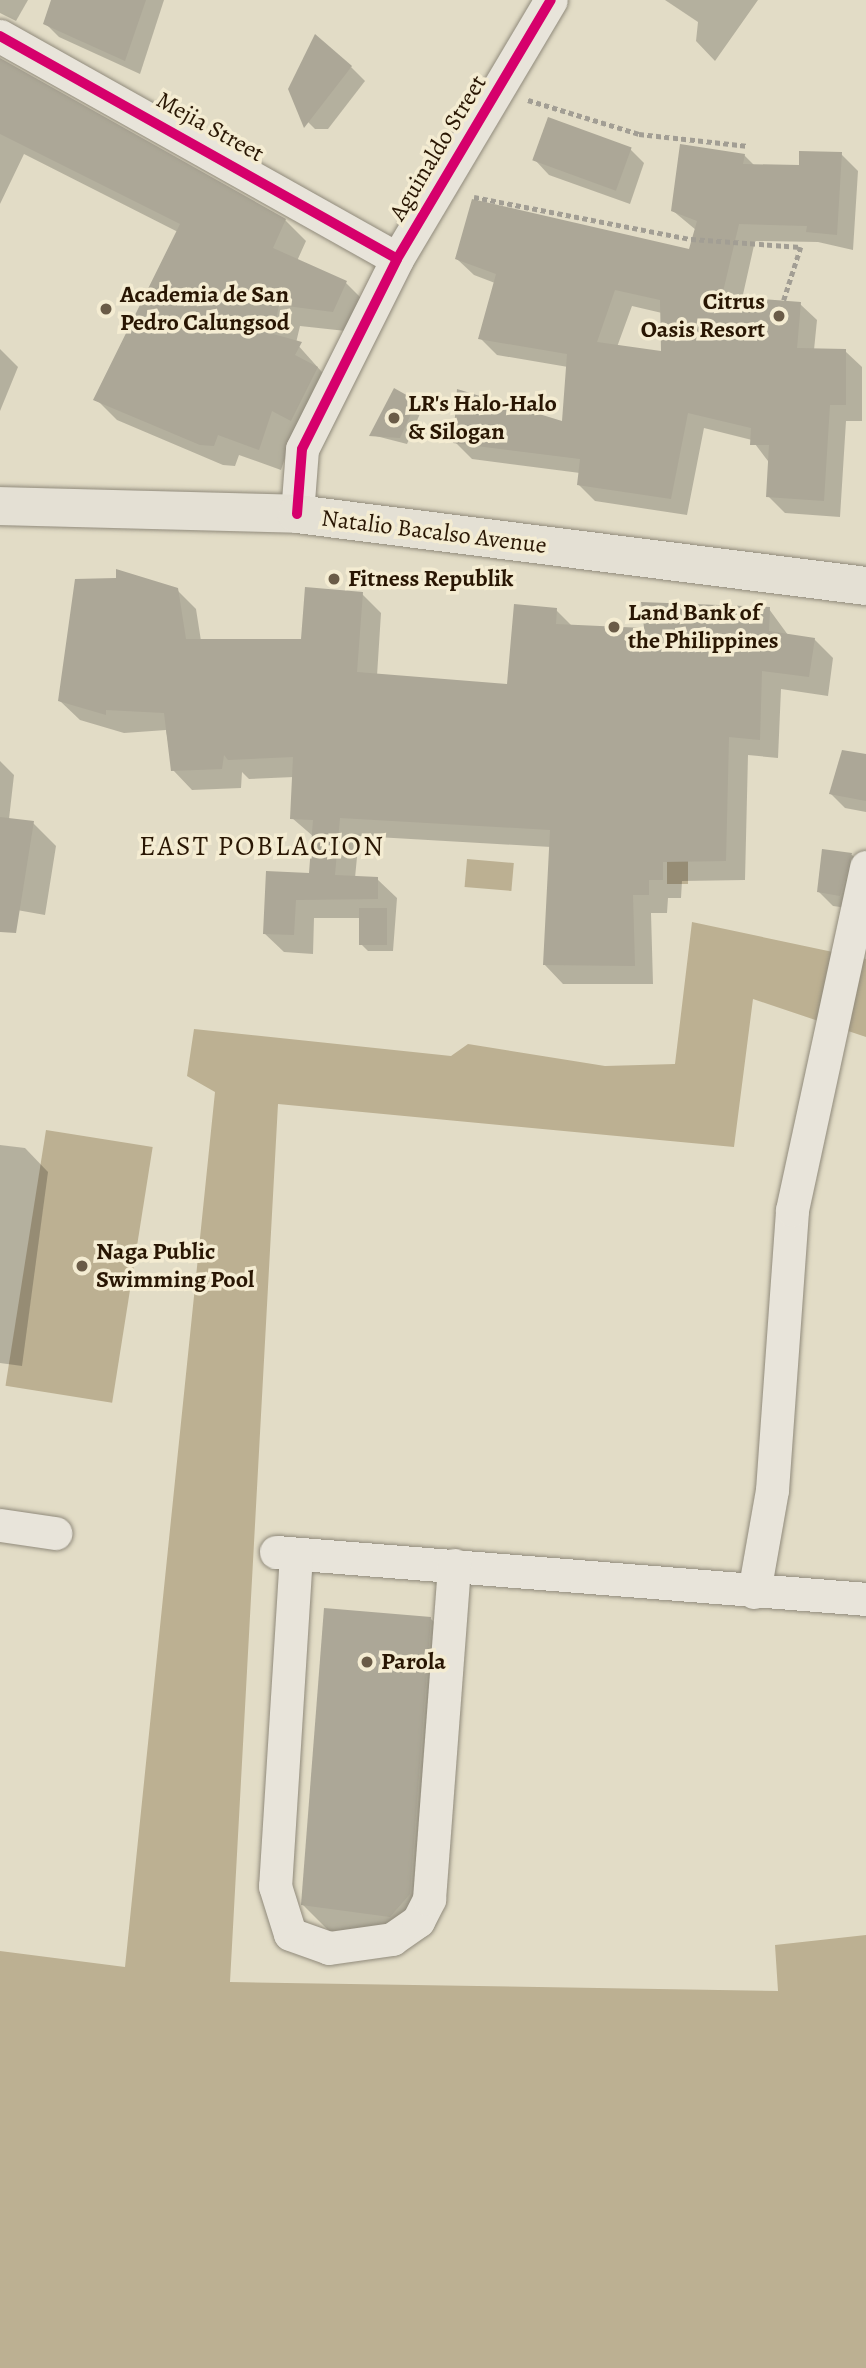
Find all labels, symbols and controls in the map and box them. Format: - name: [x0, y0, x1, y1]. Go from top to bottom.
- street label: Aguinaldo Street: [383, 70, 493, 226]
- street label: Mejia Street: [151, 86, 269, 168]
- place label: Academia de San Pedro Calungsod: [120, 281, 290, 337]
- place label: Citrus Oasis Resort: [641, 288, 765, 344]
- marker: Academia de San Pedro Calungsod: [98, 301, 114, 317]
- marker: Citrus Oasis Resort: [771, 308, 787, 324]
- place label: LR's Halo-Halo & Silogan: [408, 390, 557, 446]
- marker: LR's Halo-Halo & Silogan: [386, 410, 402, 426]
- street label: Natalio Bacalso Avenue: [320, 504, 548, 560]
- place label: Fitness Republik: [348, 565, 513, 593]
- marker: Fitness Republik: [326, 571, 342, 587]
- place label: Land Bank of the Philippines: [628, 599, 779, 655]
- marker: Land Bank of the Philippines: [606, 619, 622, 635]
- district label: EAST POBLACION: [141, 829, 383, 863]
- place label: Naga Public Swimming Pool: [96, 1238, 254, 1294]
- marker: Naga Public Swimming Pool: [74, 1258, 90, 1274]
- place label: Parola: [381, 1648, 446, 1676]
- marker: Parola: [359, 1654, 375, 1670]

